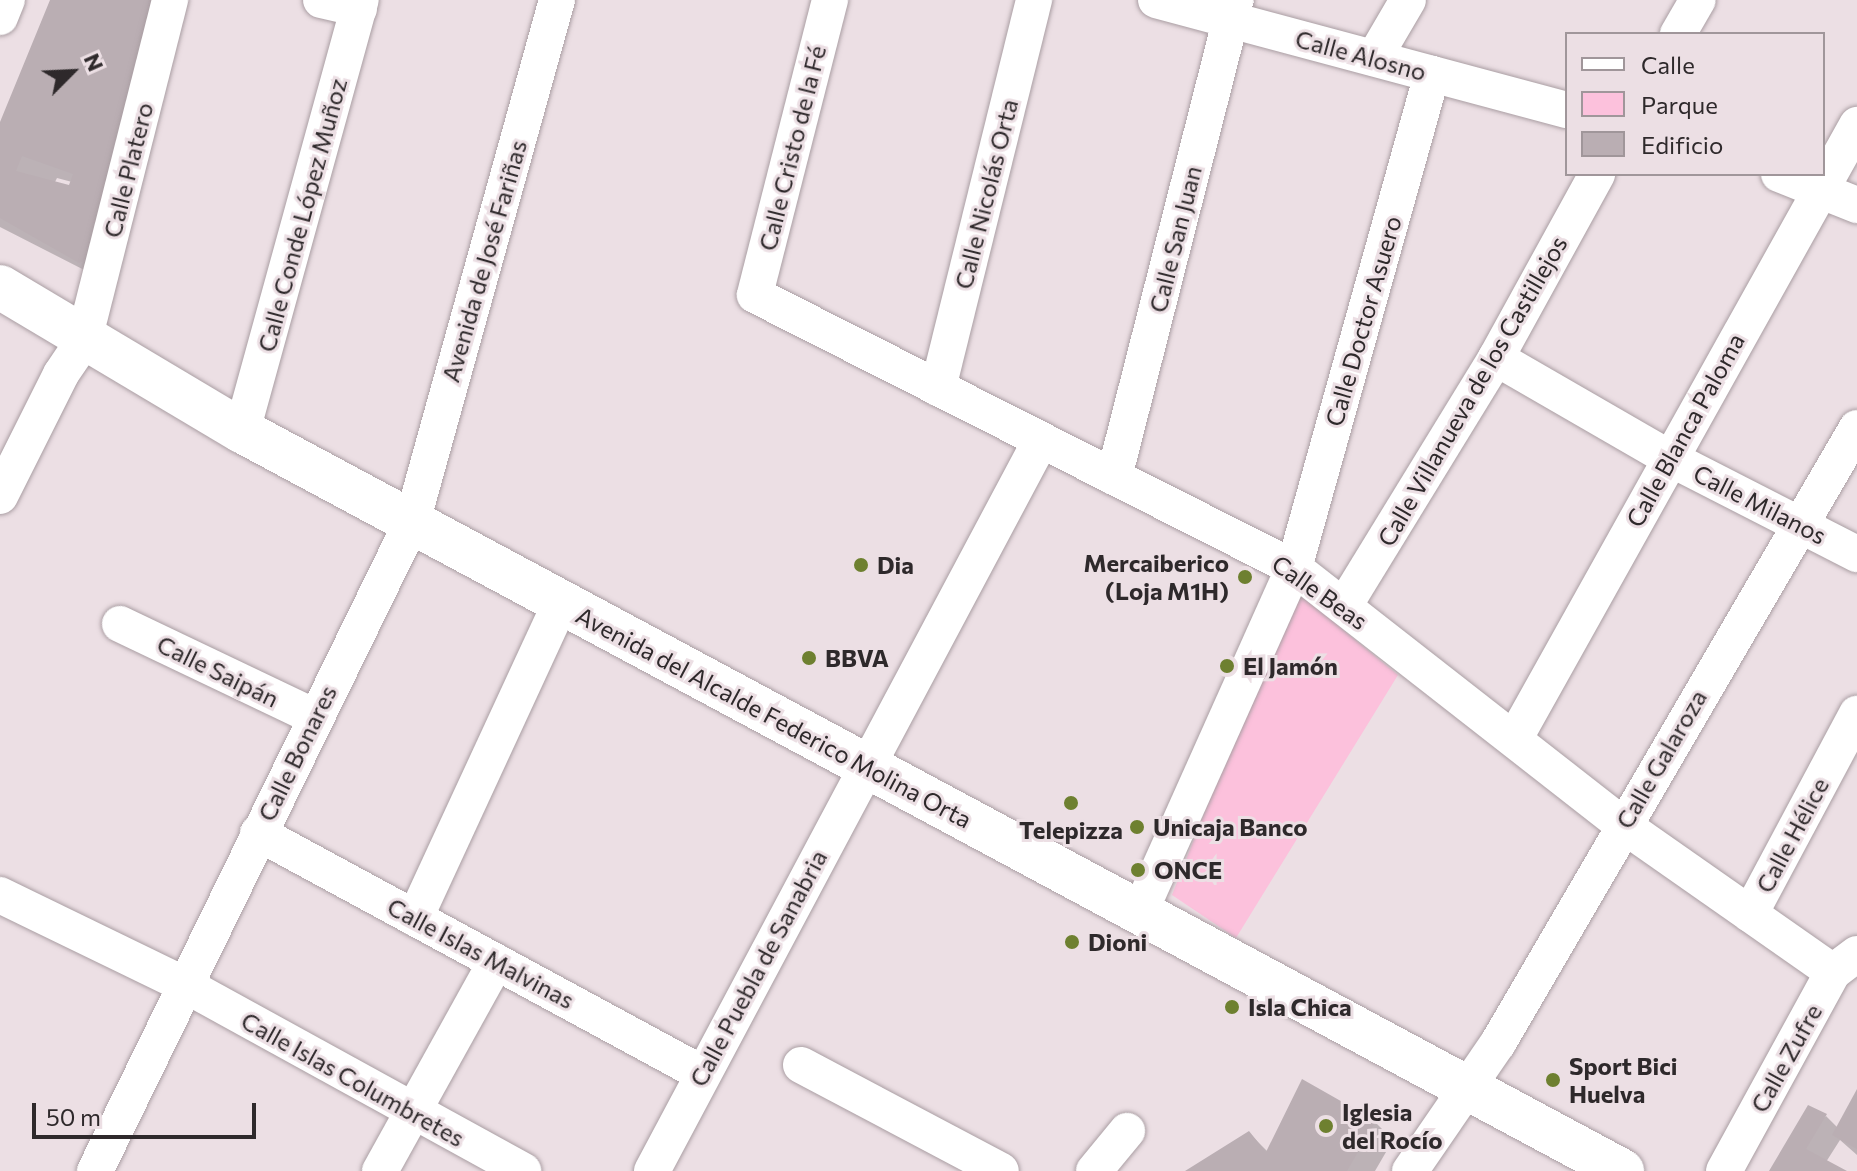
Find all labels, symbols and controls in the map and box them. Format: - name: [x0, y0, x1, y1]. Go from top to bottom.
- street label: Calle Alosno: [1292, 24, 1430, 86]
- north arrow: [32, 32, 112, 112]
- legend: [1565, 32, 1825, 176]
- street label: Calle Cristo de la Fé: [753, 42, 831, 254]
- text: N: [79, 49, 110, 75]
- text: Calle: [1641, 50, 1695, 79]
- street label: Calle Conde López Muñoz: [252, 75, 352, 355]
- text: Parque: [1641, 90, 1718, 119]
- street label: Calle Nicolás Orta: [948, 96, 1024, 292]
- street label: Calle Platero: [97, 100, 159, 240]
- text: Edificio: [1641, 130, 1723, 159]
- street label: Avenida de José Fariñas: [436, 137, 532, 385]
- street label: Calle San Juan: [1143, 163, 1207, 315]
- street label: Calle Doctor Asuero: [1319, 212, 1407, 430]
- street label: Calle Villanueva de los Castillejos: [1371, 231, 1573, 551]
- street label: Calle Blanca Paloma: [1620, 328, 1750, 532]
- street label: Calle Milanos: [1689, 458, 1831, 550]
- place label: Mercaiberico (Loja M1H): [1083, 549, 1229, 605]
- street label: Calle Beas: [1267, 549, 1373, 635]
- place label: Dia: [877, 551, 914, 579]
- marker: Dia: [852, 556, 870, 574]
- marker: Mercaiberico (Loja M1H): [1236, 568, 1254, 586]
- street label: Avenida del Alcalde Federico Molina Orta: [571, 600, 977, 834]
- street label: Calle Saipán: [153, 629, 283, 713]
- place label: BBVA: [825, 644, 889, 672]
- marker: BBVA: [800, 649, 818, 667]
- place label: El Jamón: [1243, 652, 1338, 680]
- marker: El Jamón: [1218, 657, 1236, 675]
- street label: Calle Bonares: [252, 680, 342, 826]
- street label: Calle Galaroza: [1610, 685, 1712, 833]
- street label: Calle Hélice: [1750, 773, 1834, 897]
- marker: Telepizza: [1062, 794, 1080, 812]
- place label: Unicaja Banco: [1153, 813, 1308, 841]
- place label: Telepizza: [1019, 816, 1123, 844]
- marker: Unicaja Banco: [1128, 818, 1146, 836]
- street label: Calle Puebla de Sanabria: [683, 845, 833, 1091]
- place label: ONCE: [1154, 856, 1222, 884]
- marker: ONCE: [1129, 861, 1147, 879]
- street label: Calle Islas Malvinas: [383, 892, 579, 1014]
- place label: Dioni: [1088, 928, 1147, 956]
- marker: Dioni: [1063, 933, 1081, 951]
- place label: Isla Chica: [1248, 993, 1352, 1021]
- marker: Isla Chica: [1223, 998, 1241, 1016]
- street label: Calle Zufre: [1744, 999, 1828, 1117]
- street label: Calle Islas Columbretes: [236, 1006, 470, 1152]
- place label: Sport Bici Huelva: [1569, 1052, 1677, 1108]
- marker: Sport Bici Huelva: [1544, 1071, 1562, 1089]
- scale bar: [36, 1087, 260, 1137]
- place label: Iglesia del Rocío: [1342, 1098, 1443, 1154]
- text: 50 m: [46, 1102, 101, 1131]
- marker: Iglesia del Rocío: [1317, 1117, 1335, 1135]

